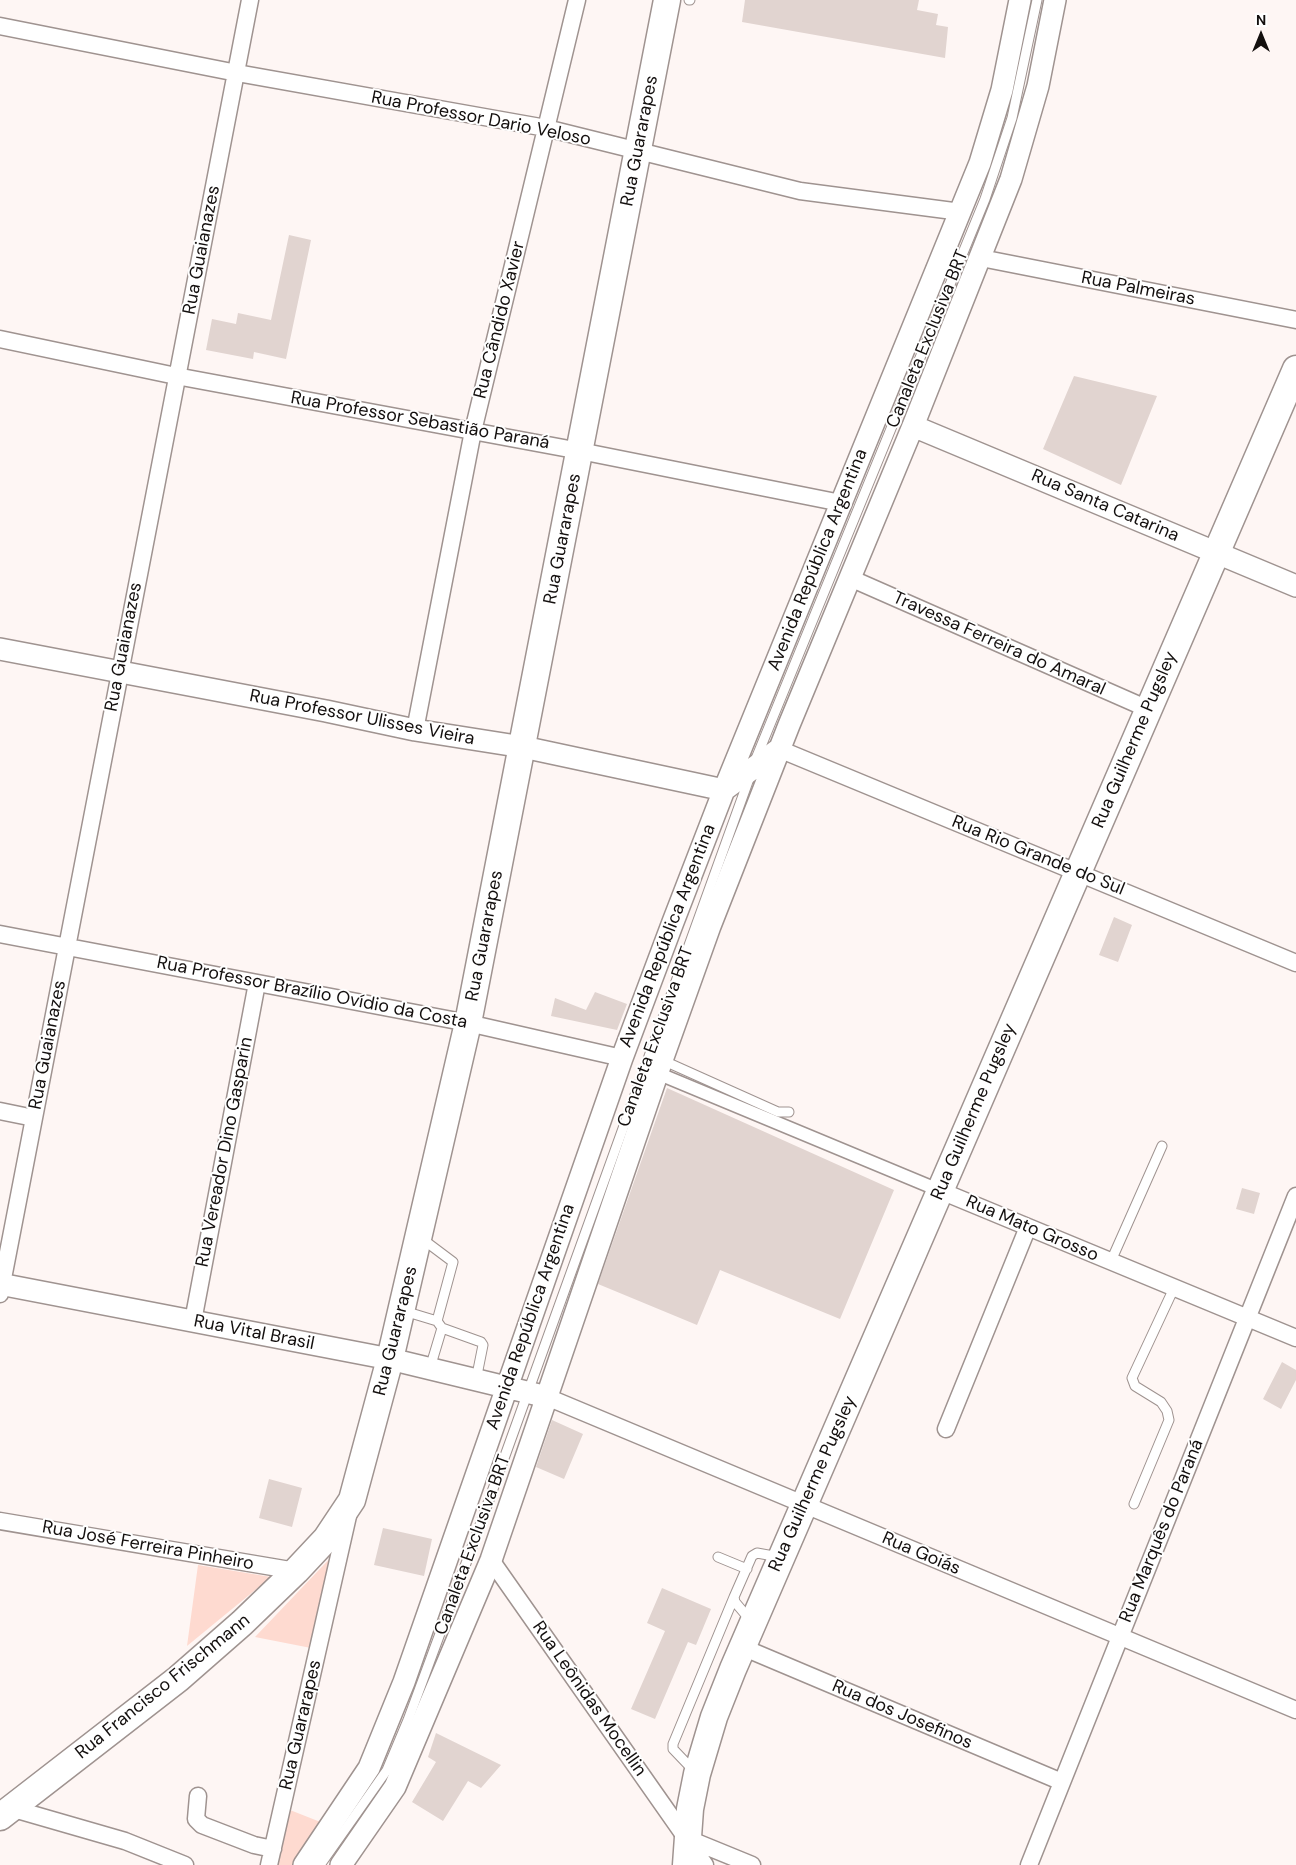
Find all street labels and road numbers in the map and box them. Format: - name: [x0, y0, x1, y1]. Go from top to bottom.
- street label: Rua Guararapes: [617, 74, 663, 208]
- street label: Rua Professor Dario Veloso: [369, 87, 593, 151]
- street label: Rua Guaianazes: [179, 184, 225, 316]
- street label: Rua Cândido Xavier: [470, 239, 530, 401]
- street label: Canaleta Exclusiva BRT: [882, 247, 974, 431]
- street label: Rua Palmeiras: [1079, 267, 1197, 311]
- street label: Rua Professor Sebastião Paraná: [289, 388, 551, 454]
- street label: Avenida República Argentina: [764, 446, 872, 674]
- street label: Rua Santa Catarina: [1028, 465, 1182, 547]
- street label: Rua Guararapes: [540, 472, 586, 606]
- street label: Rua Guaianazes: [101, 581, 147, 713]
- street label: Travessa Ferreira do Amaral: [889, 587, 1109, 701]
- street label: Rua Guilherme Pugsley: [1088, 648, 1182, 832]
- street label: Rua Professor Ulisses Vieira: [248, 686, 476, 750]
- street label: Rua Rio Grande do Sul: [949, 811, 1127, 901]
- street label: Avenida República Argentina: [615, 821, 721, 1051]
- street label: Rua Guararapes: [462, 869, 508, 1003]
- street label: Canaleta Exclusiva BRT: [613, 944, 699, 1130]
- street label: Rua Professor Brazílio Ovídio da Costa: [155, 952, 469, 1034]
- street label: Rua Guaianazes: [25, 979, 71, 1111]
- street label: Rua Guilherme Pugsley: [927, 1020, 1021, 1204]
- street label: Rua Vereador Dino Gasparin: [192, 1035, 258, 1269]
- street label: Rua Mato Grosso: [962, 1191, 1102, 1267]
- street label: Avenida República Argentina: [482, 1201, 580, 1433]
- street label: Rua Guararapes: [369, 1264, 423, 1398]
- street label: Rua Vital Brasil: [192, 1311, 316, 1355]
- street label: Rua Guilherme Pugsley: [765, 1393, 861, 1575]
- street label: Rua Marquês do Paraná: [1115, 1436, 1209, 1626]
- street label: Canaleta Exclusiva BRT: [430, 1452, 516, 1638]
- street label: Rua José Ferreira Pinheiro: [40, 1517, 256, 1575]
- street label: Rua Goiás: [879, 1528, 963, 1580]
- street label: Rua Francisco Frischmann: [71, 1610, 255, 1764]
- street label: Rua Leônidas Mocellin: [527, 1617, 651, 1781]
- street label: Rua Guararapes: [276, 1658, 326, 1792]
- street label: Rua dos Josefinos: [829, 1676, 975, 1754]

